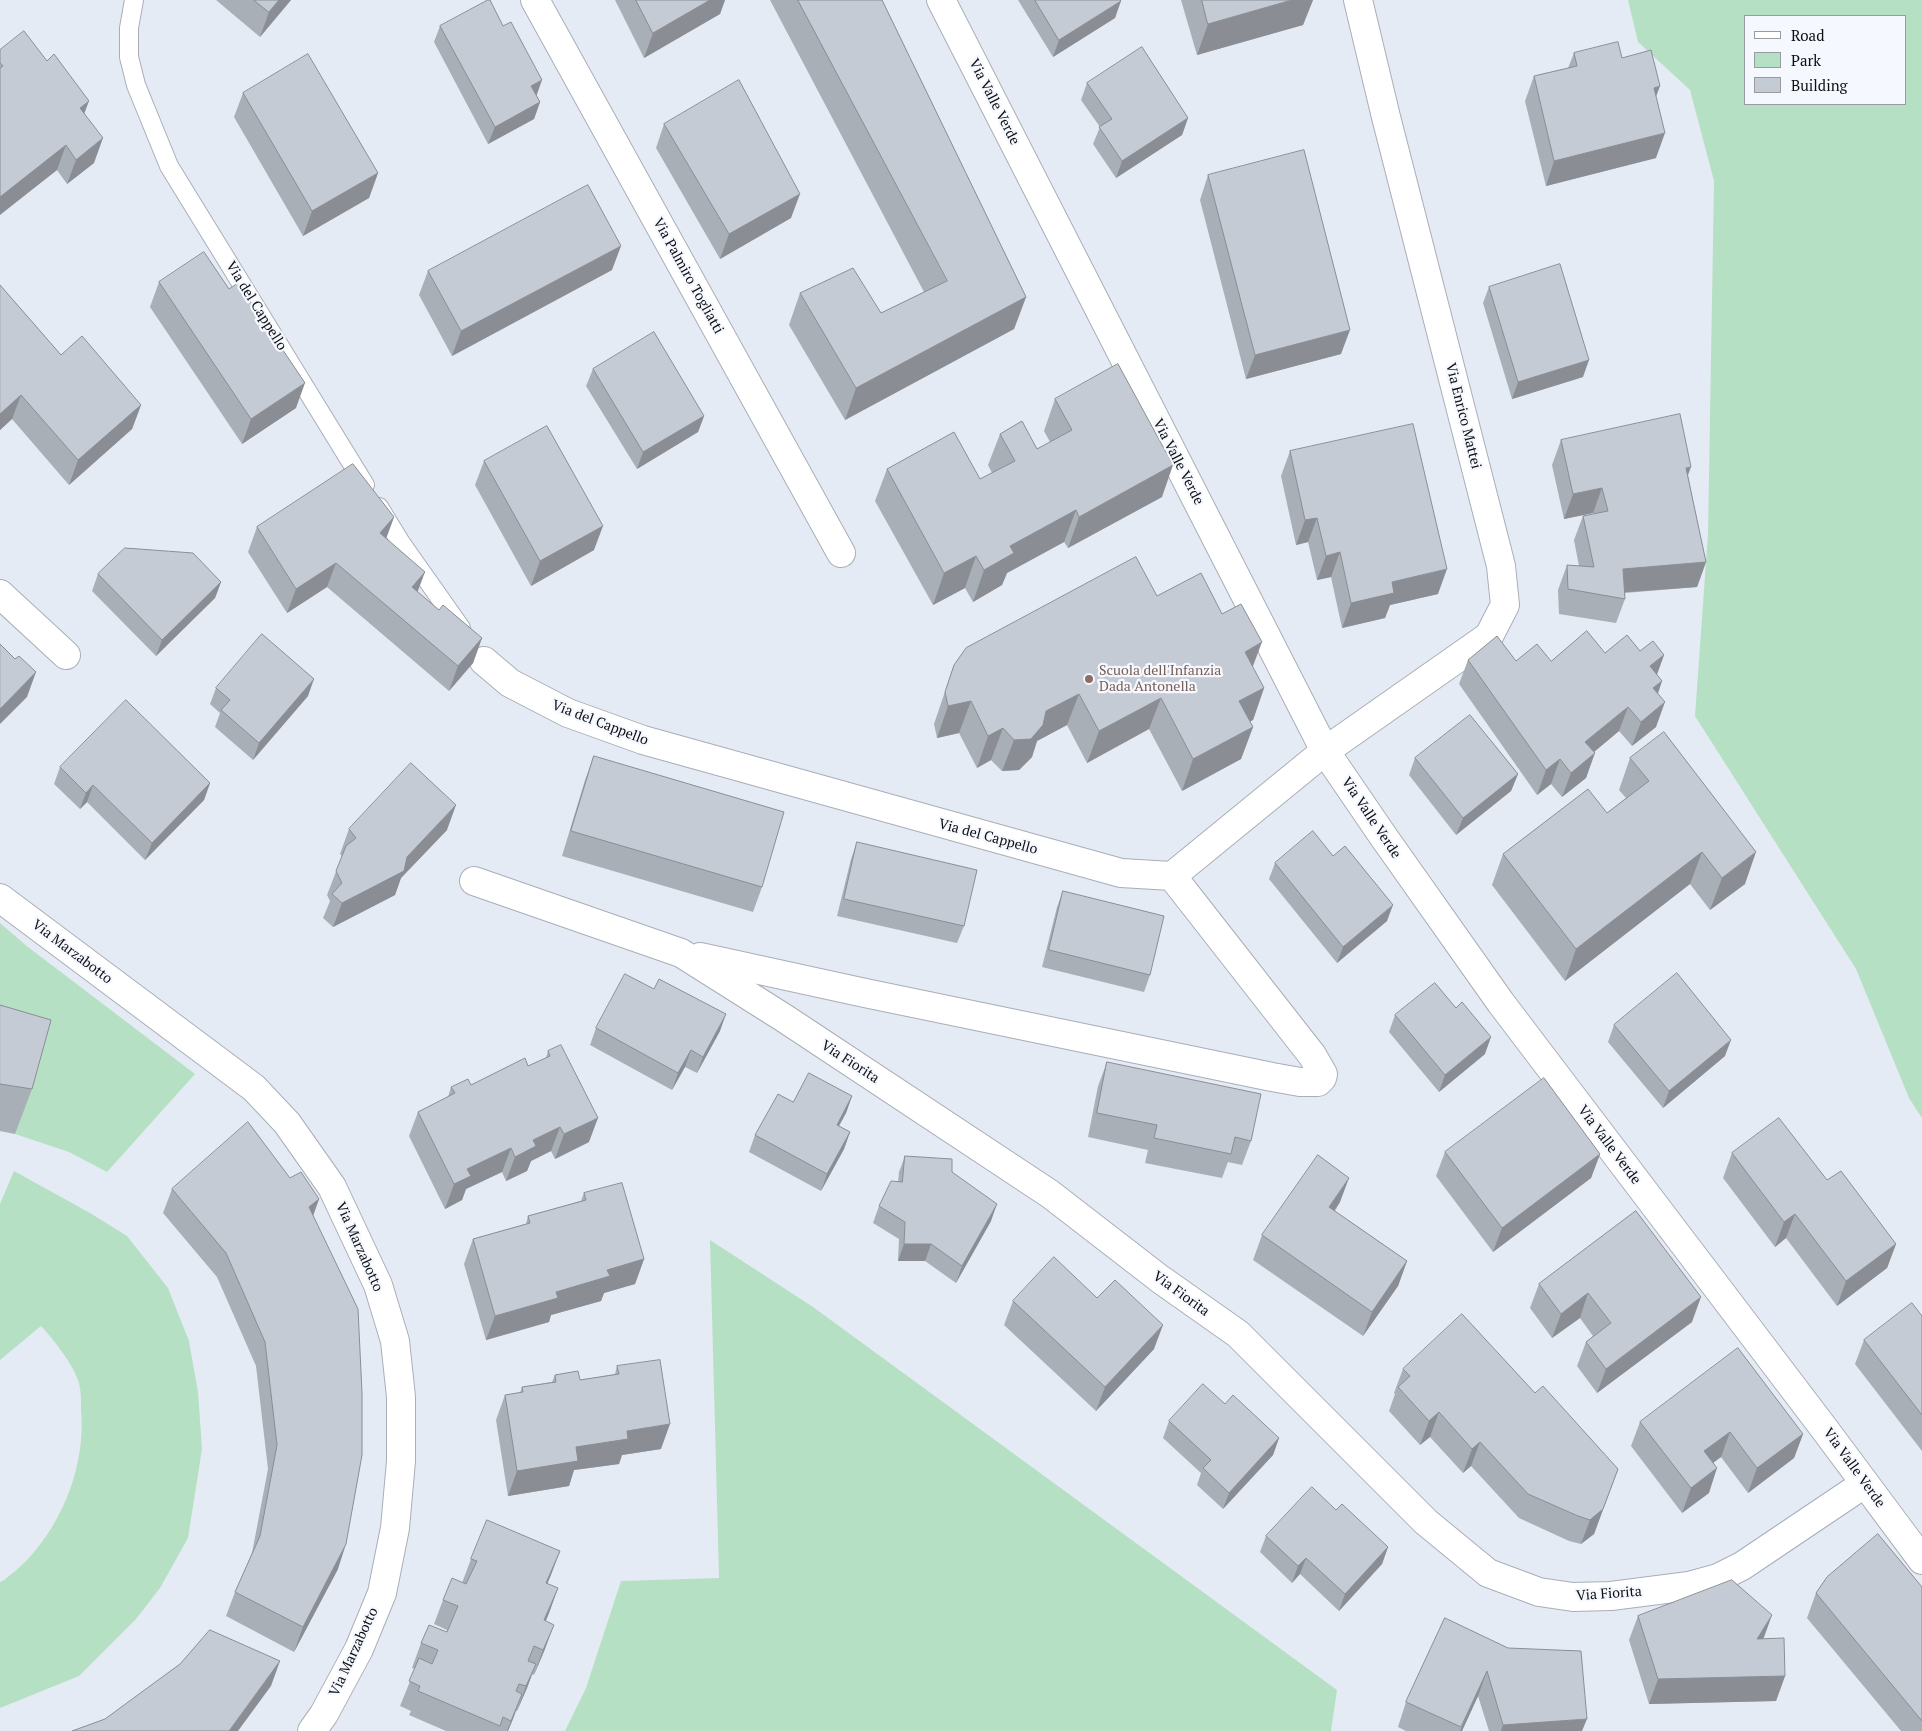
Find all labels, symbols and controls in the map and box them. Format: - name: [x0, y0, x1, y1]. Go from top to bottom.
- legend: [1744, 15, 1907, 105]
- text: Road: [1791, 25, 1824, 45]
- text: Park: [1791, 50, 1821, 70]
- street label: Via Valle Verde: [965, 56, 1023, 148]
- text: Building: [1791, 75, 1848, 95]
- street label: Via Palmiro Togliatti: [649, 215, 727, 337]
- street label: Via del Cappello: [222, 258, 290, 354]
- street label: Via Enrico Mattei: [1442, 361, 1484, 471]
- street label: Via Valle Verde: [1149, 416, 1207, 508]
- place label: Scuola dell'Infanzia Dada Antonella: [1099, 663, 1221, 696]
- marker: Scuola dell'Infanzia Dada Antonella: [1083, 673, 1095, 685]
- street label: Via del Cappello: [549, 697, 651, 749]
- street label: Via Valle Verde: [1338, 774, 1404, 862]
- street label: Via del Cappello: [937, 816, 1039, 858]
- street label: Via Marzabotto: [29, 916, 115, 988]
- street label: Via Fiorita: [818, 1037, 882, 1087]
- street label: Via Valle Verde: [1574, 1102, 1644, 1188]
- street label: Via Marzabotto: [332, 1200, 386, 1294]
- street label: Via Fiorita: [1149, 1268, 1213, 1320]
- street label: Via Valle Verde: [1820, 1425, 1888, 1511]
- street label: Via Fiorita: [1576, 1583, 1642, 1605]
- street label: Via Marzabotto: [326, 1605, 382, 1699]

